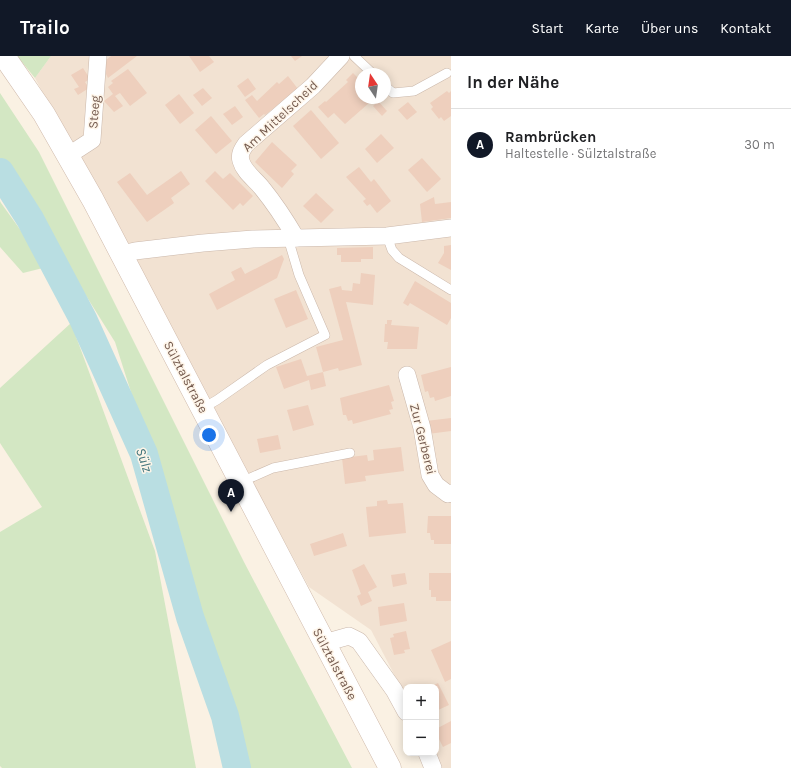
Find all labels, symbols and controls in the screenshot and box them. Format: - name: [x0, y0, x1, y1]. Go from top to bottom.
- text: Trailo: [20, 17, 70, 39]
- text: Start: [531, 20, 563, 37]
- text: Karte: [585, 20, 619, 37]
- text: Über uns: [641, 20, 698, 37]
- text: Kontakt: [720, 20, 771, 37]
- north arrow: [355, 68, 391, 104]
- text: In der Nähe: [467, 72, 559, 92]
- street label: Am Mittelscheid: [239, 77, 321, 155]
- street label: Steeg: [85, 94, 103, 129]
- text: Rambrücken: [505, 128, 596, 146]
- text: A: [476, 137, 484, 152]
- text: 30 m: [744, 137, 775, 152]
- text: Haltestelle · Sülztalstraße: [505, 146, 656, 161]
- street label: Sülztalstraße: [161, 338, 211, 416]
- street label: Zur Gerberei: [407, 402, 439, 476]
- your location: [199, 425, 219, 445]
- water label: Sülz: [132, 446, 156, 474]
- pin: A: [218, 479, 244, 512]
- street label: Sülztalstraße: [310, 625, 360, 703]
- map controls: [403, 684, 439, 756]
- button: +: [403, 684, 439, 720]
- button: −: [403, 720, 439, 756]

